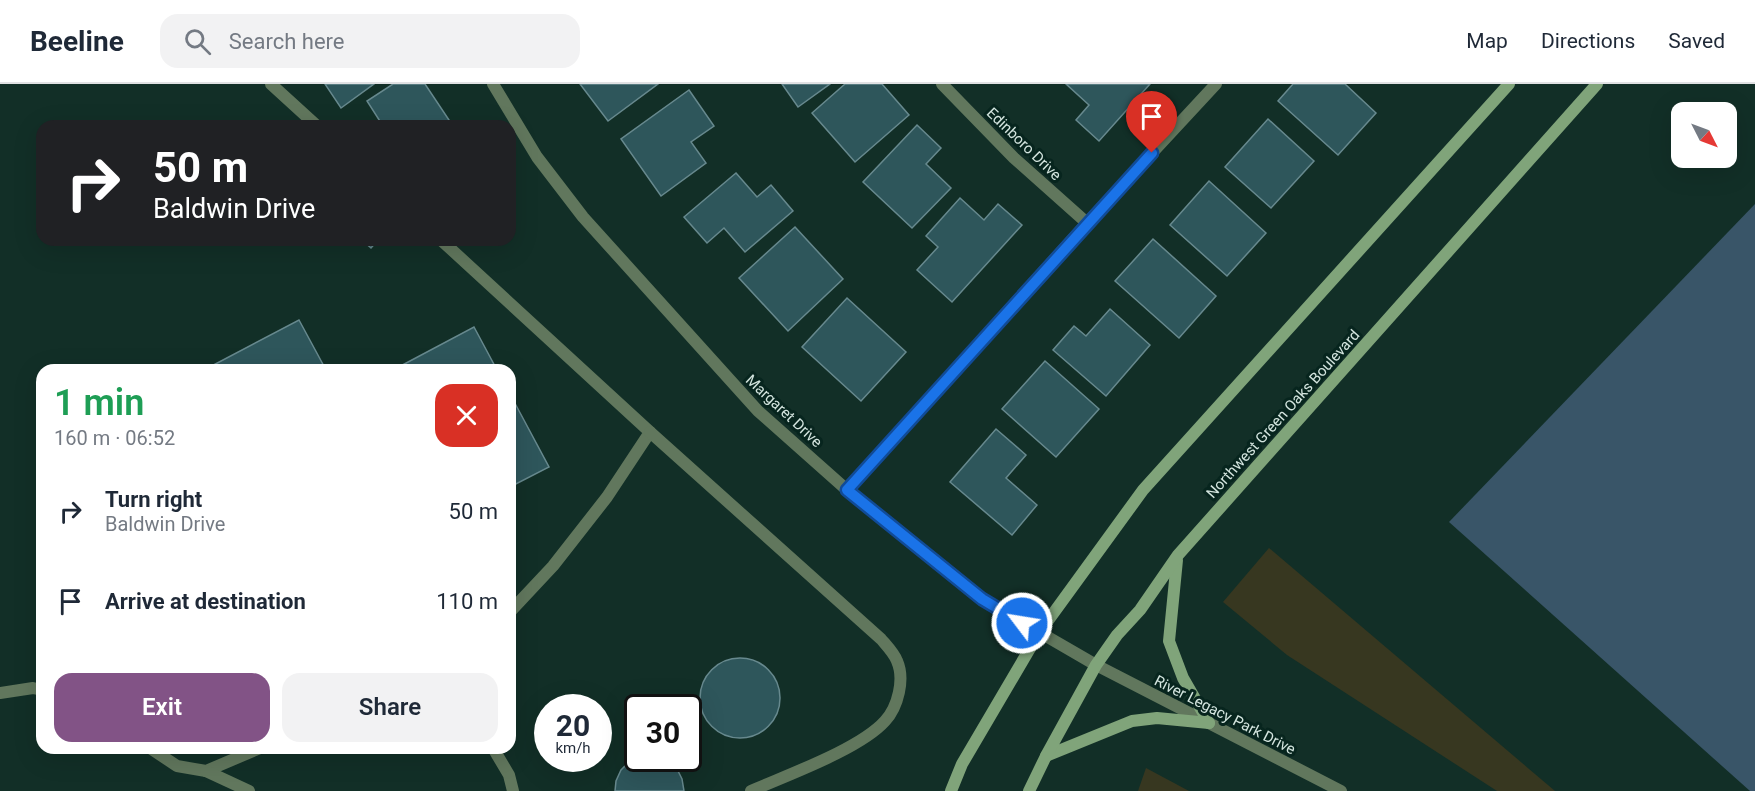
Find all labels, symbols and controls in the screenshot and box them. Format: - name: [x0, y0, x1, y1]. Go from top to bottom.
- search box: [160, 14, 580, 68]
- text: Beeline: [30, 25, 124, 58]
- icon: search: [181, 25, 214, 58]
- text: Search here: [229, 29, 345, 54]
- text: Map: [1466, 29, 1508, 53]
- text: Directions: [1541, 29, 1635, 53]
- text: Saved: [1668, 29, 1725, 53]
- pin: [1126, 91, 1177, 153]
- icon: arrive: [1135, 100, 1168, 133]
- north arrow: [1671, 102, 1737, 168]
- map controls: [1671, 102, 1737, 168]
- street label: Edinboro Drive: [983, 104, 1065, 184]
- text: 50 m: [153, 143, 248, 192]
- icon: right: [54, 144, 132, 222]
- text: Baldwin Drive: [153, 193, 315, 225]
- street label: Northwest Green Oaks Boulevard: [1203, 326, 1363, 502]
- street label: Margaret Drive: [742, 371, 826, 451]
- text: 1 min: [54, 382, 144, 424]
- button: close: [435, 384, 498, 447]
- text: 160 m · 06:52: [54, 426, 175, 450]
- text: Turn right: [105, 487, 202, 512]
- icon: right: [54, 495, 87, 528]
- text: 50 m: [449, 499, 498, 524]
- text: Baldwin Drive: [105, 512, 225, 536]
- icon: arrive: [54, 585, 87, 618]
- text: Arrive at destination: [105, 589, 306, 614]
- text: 110 m: [436, 589, 498, 614]
- position arrow: [990, 591, 1054, 655]
- street label: River Legacy Park Drive: [1152, 672, 1299, 758]
- button: Exit: [54, 673, 270, 742]
- button: Share: [282, 673, 498, 742]
- speed limit sign: 30: [624, 694, 702, 772]
- text: 20: [556, 708, 590, 743]
- text: km/h: [555, 739, 591, 757]

